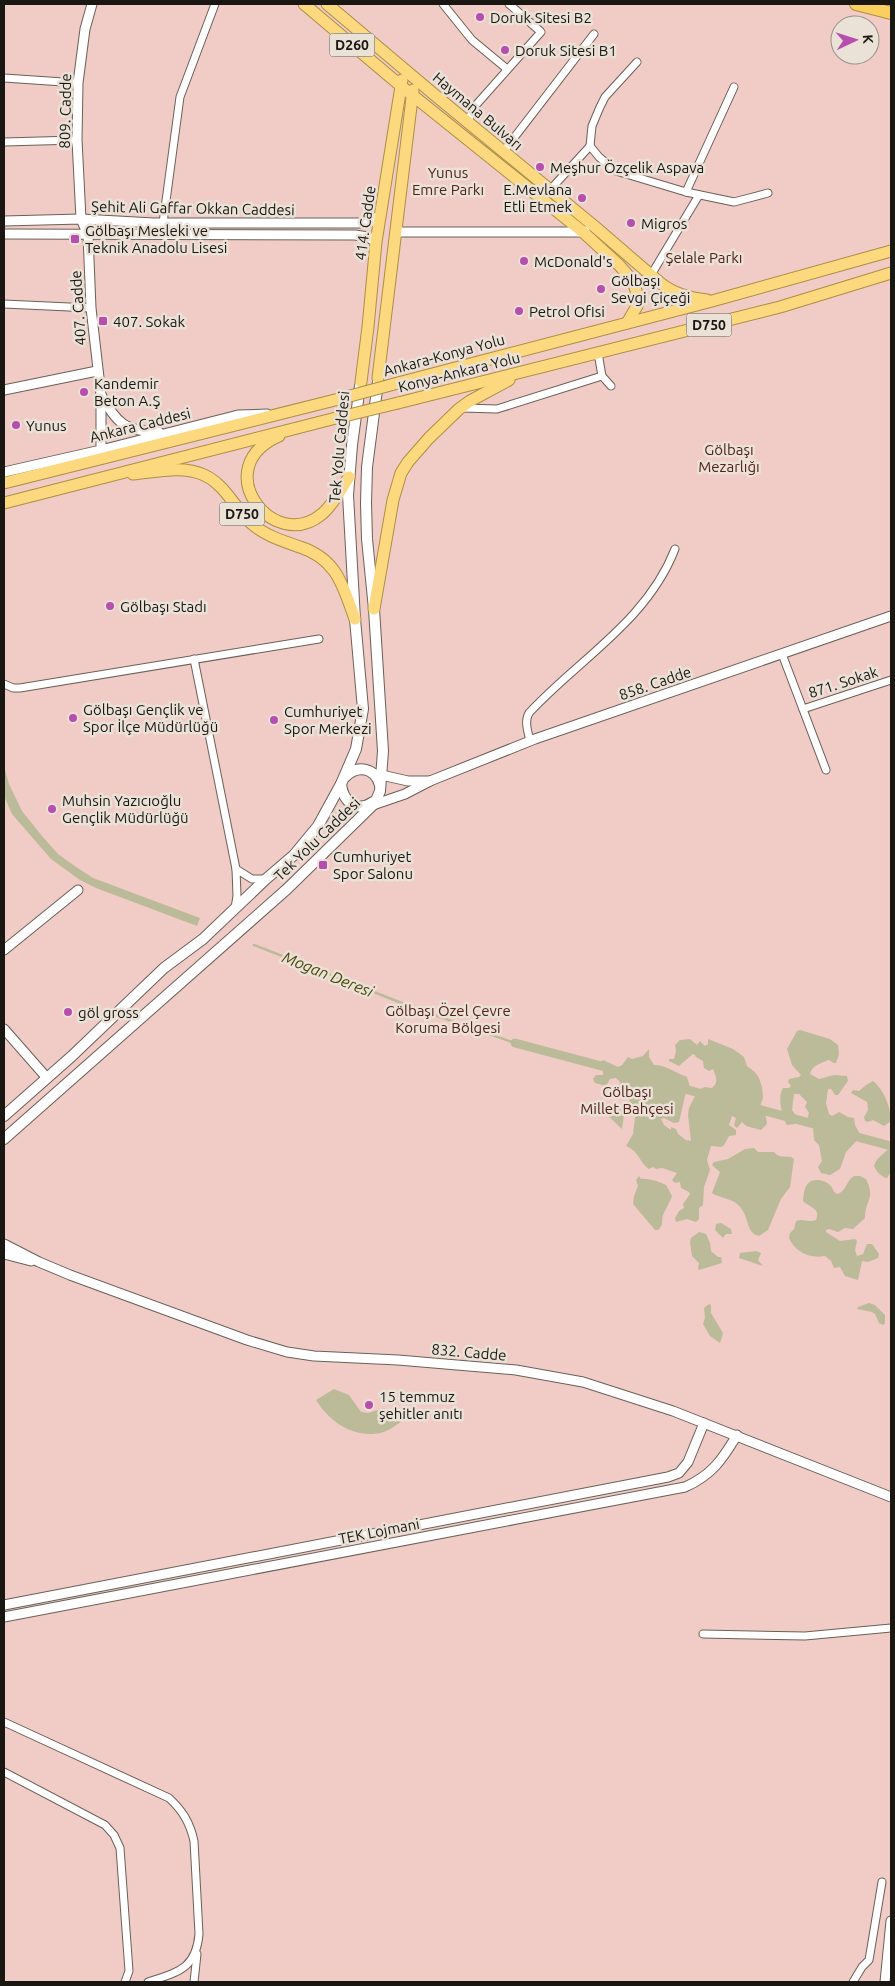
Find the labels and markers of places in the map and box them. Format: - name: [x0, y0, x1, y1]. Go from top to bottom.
- place label: Doruk Sitesi B2: [490, 9, 592, 26]
- marker: Doruk Sitesi B2: [474, 11, 486, 23]
- place label: Doruk Sitesi B1: [515, 42, 617, 59]
- marker: Doruk Sitesi B1: [499, 44, 511, 56]
- place label: Meşhur Özçelik Aspava: [550, 159, 704, 176]
- marker: Meşhur Özçelik Aspava: [534, 161, 546, 173]
- place label: E.Mevlana Etli Etmek: [503, 181, 572, 215]
- marker: E.Mevlana Etli Etmek: [576, 192, 588, 204]
- place label: Migros: [641, 215, 687, 232]
- marker: Migros: [625, 217, 637, 229]
- place label: Gölbaşı Mesleki ve Teknik Anadolu Lisesi: [85, 222, 227, 256]
- marker: Gölbaşı Mesleki ve Teknik Anadolu Lisesi: [69, 233, 81, 245]
- place label: McDonald's: [534, 253, 612, 270]
- marker: McDonald's: [518, 255, 530, 267]
- place label: Gölbaşı Sevgi Çiçeği: [611, 272, 690, 306]
- marker: Gölbaşı Sevgi Çiçeği: [595, 283, 607, 295]
- place label: Petrol Ofisi: [529, 303, 605, 320]
- marker: Petrol Ofisi: [513, 305, 525, 317]
- place label: 407. Sokak: [113, 313, 185, 330]
- marker: 407. Sokak: [97, 315, 109, 327]
- place label: Kandemir Beton A.Ş: [94, 375, 160, 409]
- marker: Kandemir Beton A.Ş: [78, 386, 90, 398]
- place label: Yunus: [26, 417, 67, 434]
- marker: Yunus: [10, 419, 22, 431]
- place label: Gölbaşı Stadı: [120, 598, 207, 615]
- marker: Gölbaşı Stadı: [104, 600, 116, 612]
- place label: Gölbaşı Gençlik ve Spor İlçe Müdürlüğü: [83, 701, 218, 735]
- place label: Cumhuriyet Spor Merkezi: [284, 703, 372, 737]
- marker: Gölbaşı Gençlik ve Spor İlçe Müdürlüğü: [67, 712, 79, 724]
- marker: Cumhuriyet Spor Merkezi: [268, 714, 280, 726]
- place label: Muhsin Yazıcıoğlu Gençlik Müdürlüğü: [62, 792, 189, 826]
- marker: Muhsin Yazıcıoğlu Gençlik Müdürlüğü: [46, 803, 58, 815]
- place label: Cumhuriyet Spor Salonu: [333, 848, 413, 882]
- marker: Cumhuriyet Spor Salonu: [317, 859, 329, 871]
- place label: göl gross: [78, 1004, 139, 1021]
- marker: göl gross: [62, 1006, 74, 1018]
- place label: 15 temmuz şehitler anıtı: [379, 1388, 463, 1422]
- marker: 15 temmuz şehitler anıtı: [363, 1399, 375, 1411]

